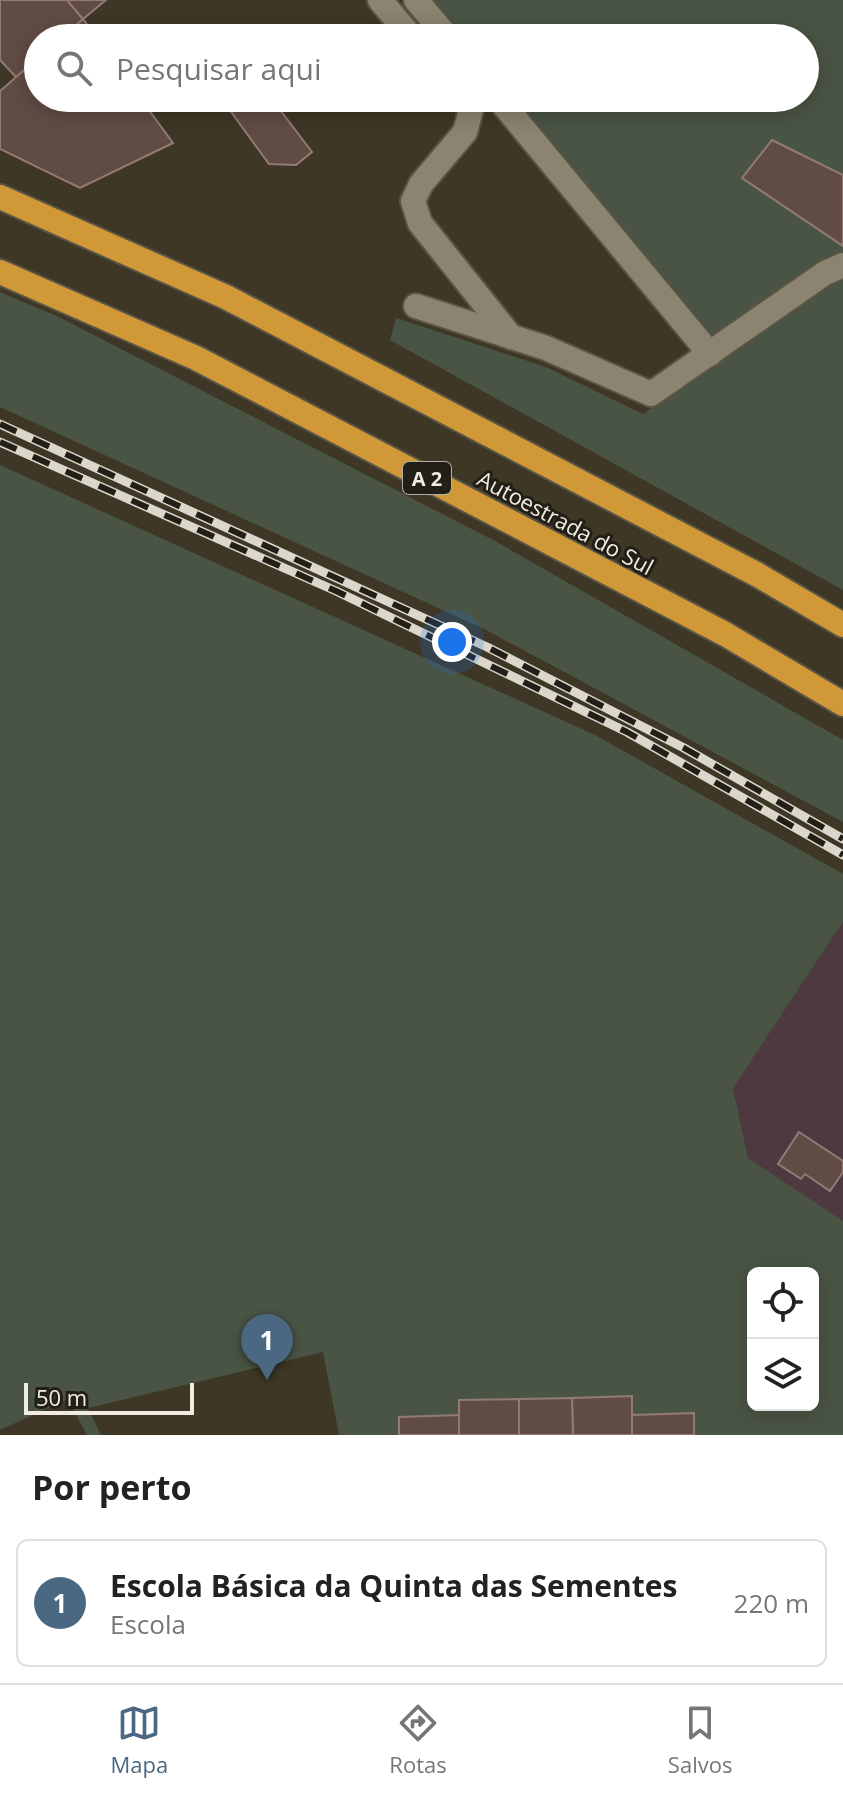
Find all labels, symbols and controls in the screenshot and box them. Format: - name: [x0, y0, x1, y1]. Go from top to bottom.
- search box: [24, 24, 819, 112]
- icon: search: [52, 46, 96, 90]
- text: Pesquisar aqui: [116, 48, 322, 89]
- road number: A 2: [403, 462, 451, 494]
- street label: Autoestrada do Sul: [473, 463, 659, 581]
- your location: [432, 622, 472, 662]
- map controls: [747, 1267, 819, 1411]
- button: locate: [747, 1267, 819, 1339]
- pin: 1: [241, 1314, 293, 1380]
- button: layers: [747, 1339, 819, 1411]
- scale bar: [24, 1379, 194, 1415]
- text: 50 m: [36, 1382, 87, 1412]
- text: Por perto: [32, 1464, 192, 1510]
- text: Escola Básica da Quinta das Sementes: [110, 1565, 677, 1606]
- text: 1: [53, 1585, 67, 1621]
- text: 220 m: [734, 1585, 809, 1621]
- text: Escola: [110, 1606, 186, 1642]
- tab: Mapa: [111, 1701, 168, 1779]
- tab: Rotas: [389, 1701, 447, 1779]
- tab: Salvos: [668, 1701, 732, 1779]

